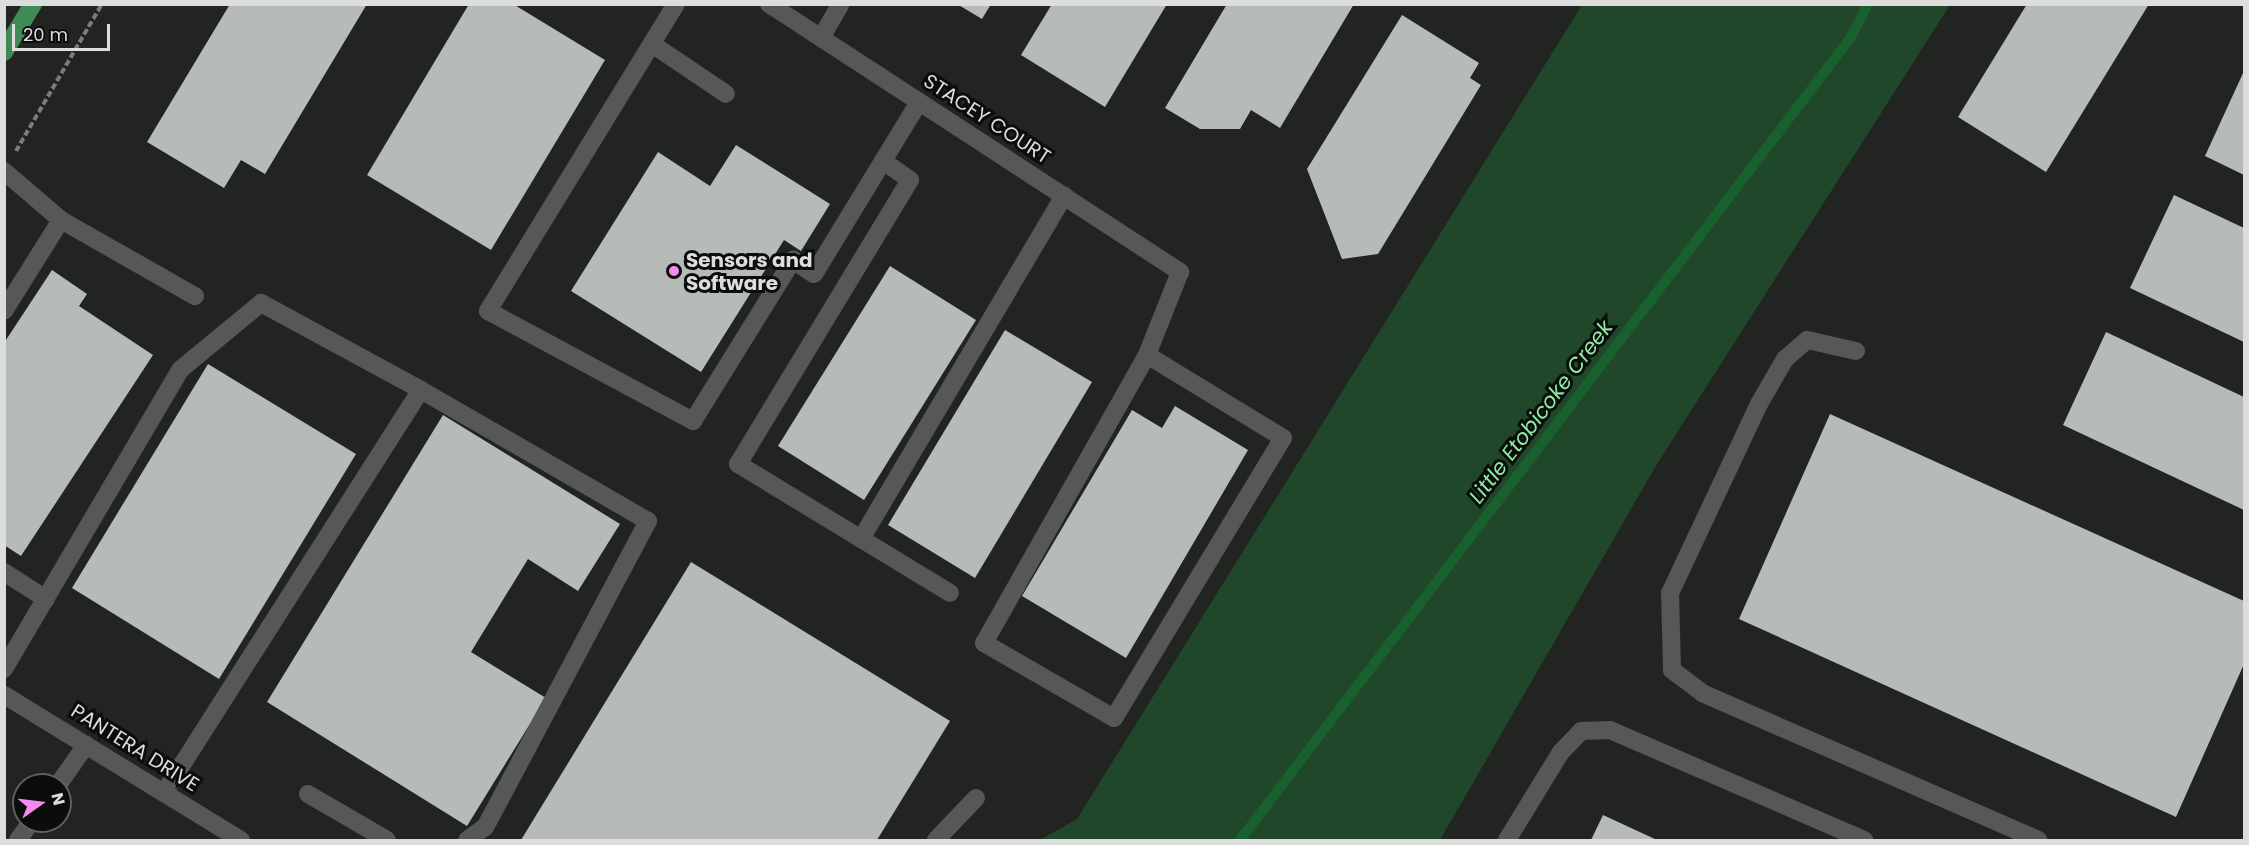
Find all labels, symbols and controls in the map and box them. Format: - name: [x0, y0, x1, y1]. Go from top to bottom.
- scale bar: [15, 12, 112, 50]
- text: 20 m: [23, 22, 68, 47]
- street label: STACEY COURT: [919, 69, 1055, 169]
- place label: Sensors and Software: [686, 248, 813, 295]
- marker: Sensors and Software: [667, 264, 681, 278]
- water label: Little Etobicoke Creek: [1464, 316, 1618, 508]
- street label: PANTERA DRIVE: [67, 699, 203, 797]
- north arrow: [12, 773, 72, 833]
- text: N: [45, 790, 71, 808]

